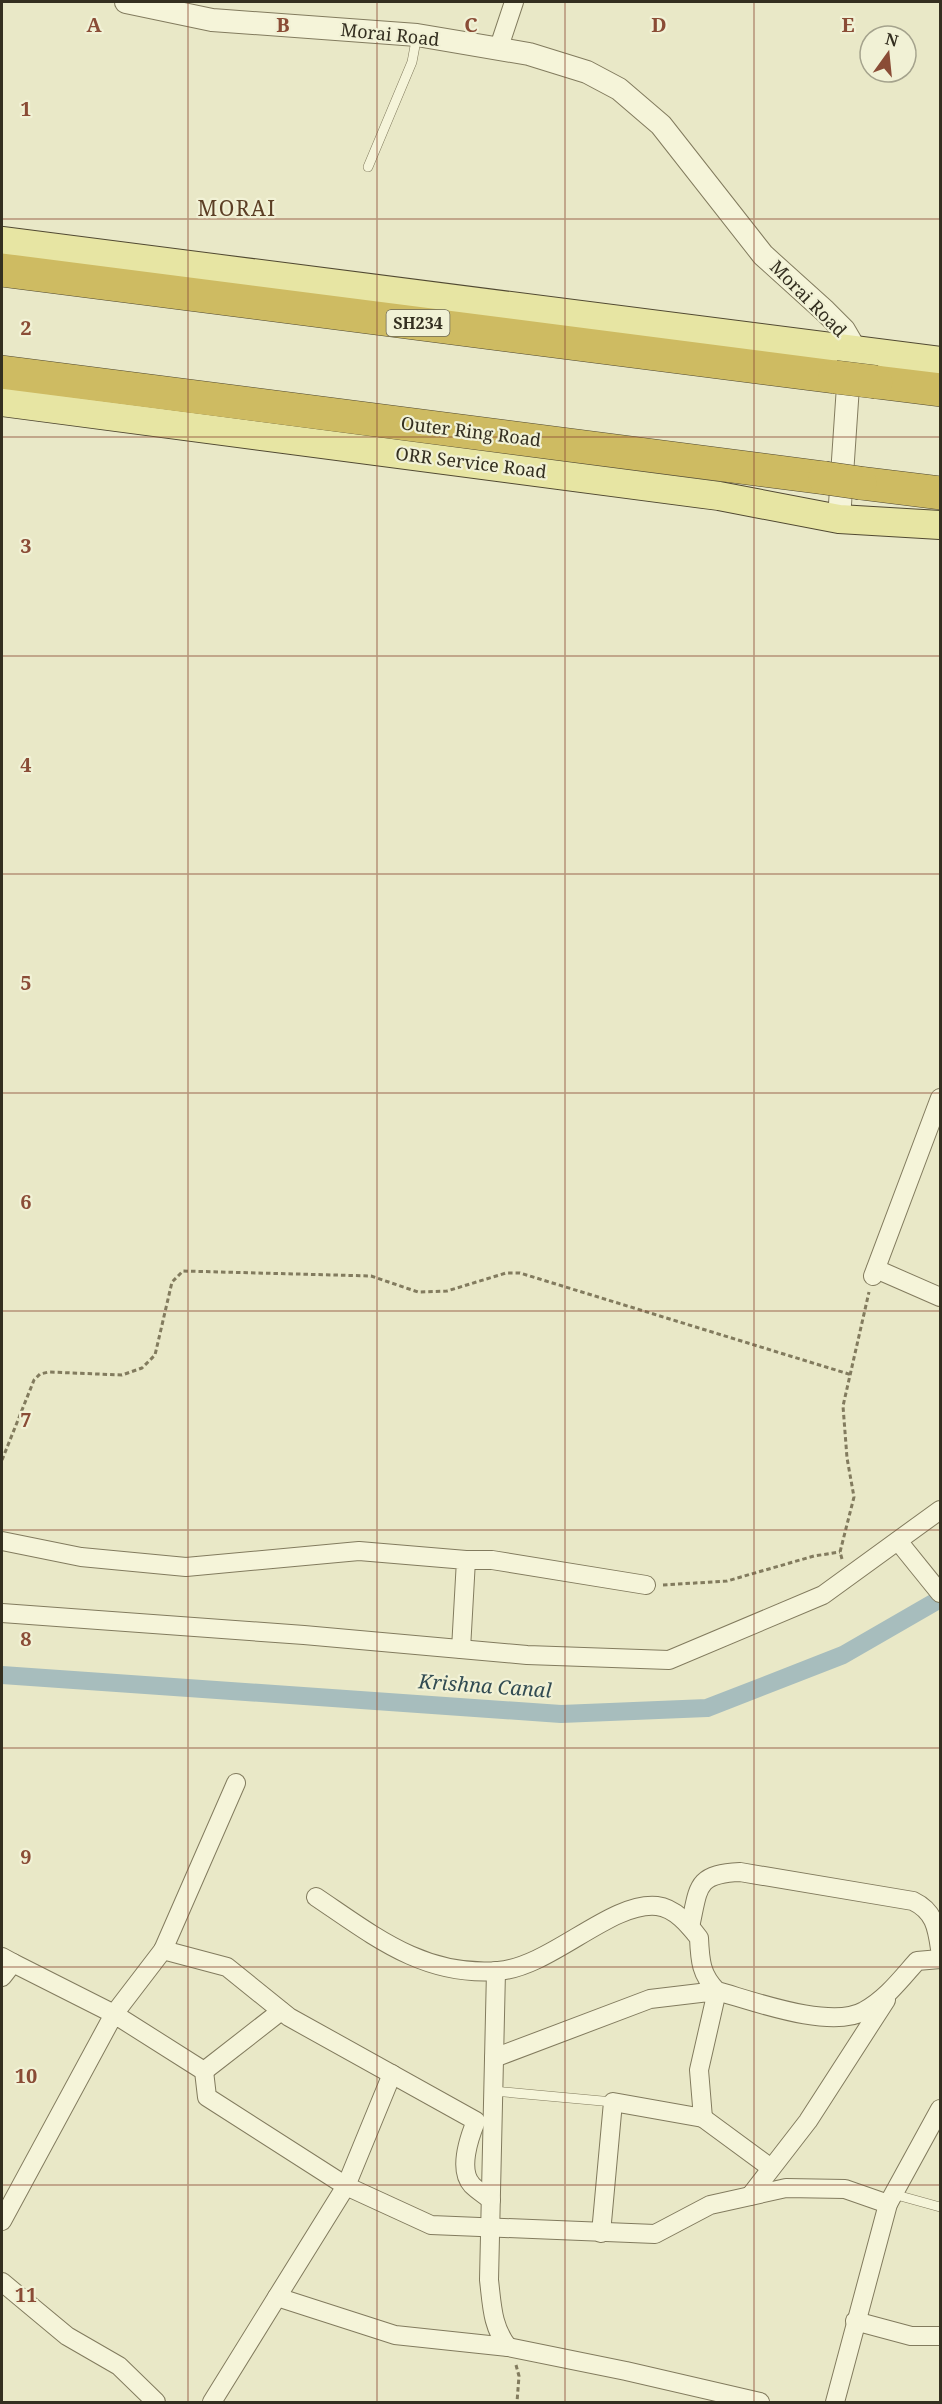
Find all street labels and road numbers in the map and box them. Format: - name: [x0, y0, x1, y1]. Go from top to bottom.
- street label: Morai Road: [339, 17, 441, 51]
- street label: Morai Road: [765, 255, 852, 342]
- road number: SH234: [386, 310, 450, 336]
- street label: Outer Ring Road: [400, 411, 542, 452]
- street label: ORR Service Road: [394, 441, 548, 483]

